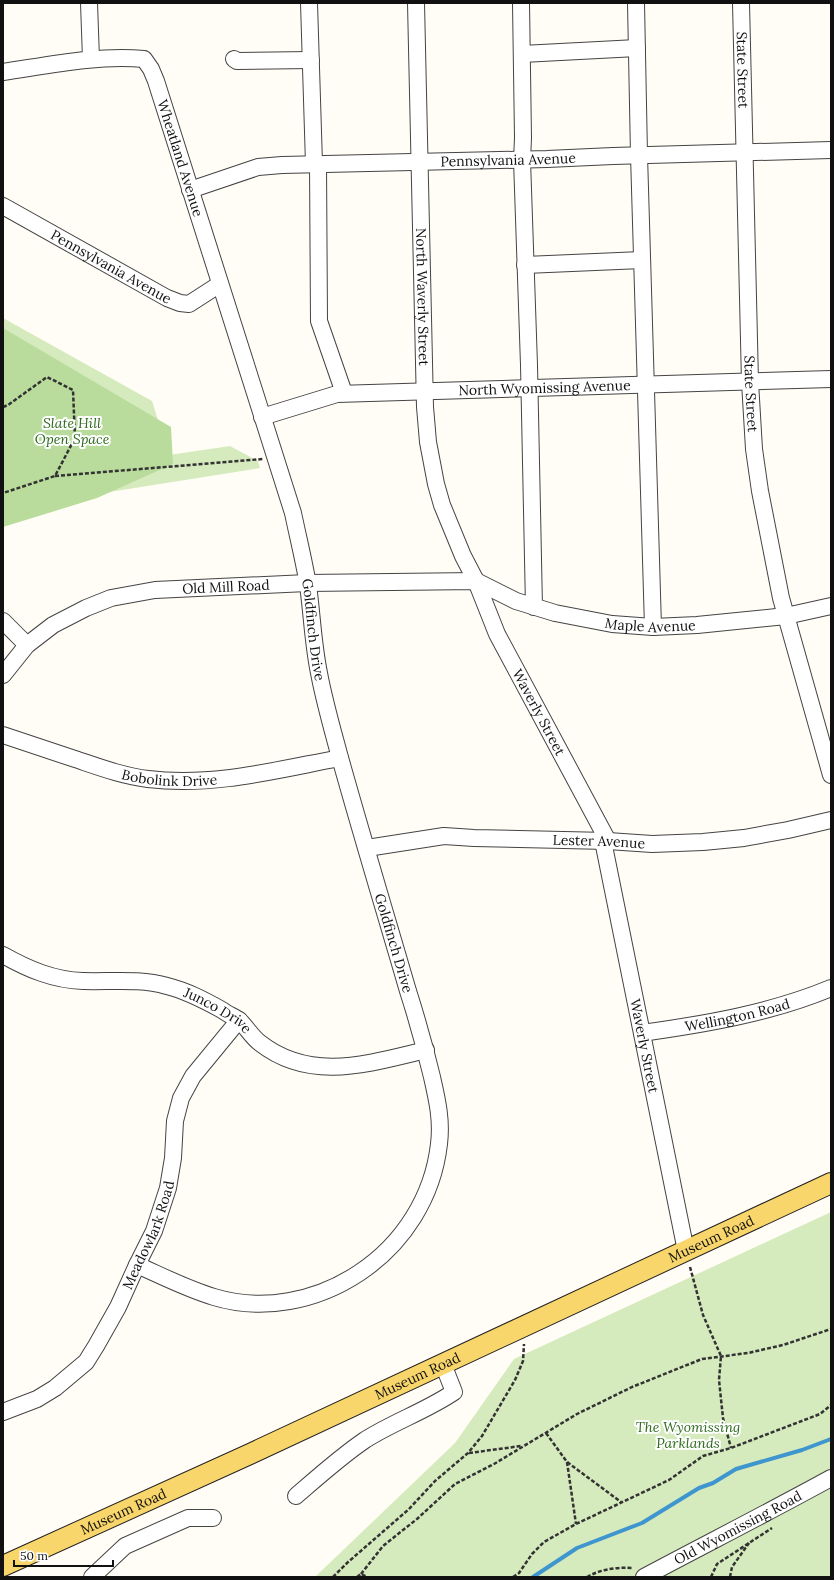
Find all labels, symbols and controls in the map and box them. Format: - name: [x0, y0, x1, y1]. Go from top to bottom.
- street label: State Street: [733, 31, 753, 109]
- street label: Wheatland Avenue: [153, 97, 208, 219]
- street label: Pennsylvania Avenue: [440, 149, 577, 170]
- street label: Pennsylvania Avenue: [48, 226, 175, 308]
- street label: North Waverly Street: [412, 228, 433, 367]
- street label: State Street: [740, 355, 762, 433]
- street label: North Wyomissing Avenue: [458, 376, 631, 399]
- park label: Slate Hill Open Space: [35, 414, 110, 448]
- street label: Old Mill Road: [182, 576, 270, 598]
- street label: Goldfinch Drive: [298, 577, 329, 683]
- street label: Maple Avenue: [603, 614, 696, 636]
- street label: Waverly Street: [508, 666, 570, 759]
- street label: Bobolink Drive: [120, 765, 218, 790]
- street label: Lester Avenue: [553, 831, 646, 853]
- street label: Goldfinch Drive: [371, 891, 417, 995]
- street label: Junco Drive: [180, 983, 256, 1037]
- street label: Wellington Road: [683, 994, 792, 1035]
- street label: Waverly Street: [626, 997, 663, 1095]
- street label: Meadowlark Road: [118, 1180, 178, 1292]
- street label: Museum Road: [665, 1211, 757, 1267]
- street label: Museum Road: [372, 1348, 463, 1404]
- park label: The Wyomissing Parklands: [636, 1418, 740, 1452]
- street label: Museum Road: [77, 1484, 169, 1539]
- street label: Old Wyomissing Road: [671, 1487, 805, 1569]
- scale bar: [14, 1542, 113, 1568]
- text: 50 m: [20, 1548, 48, 1563]

